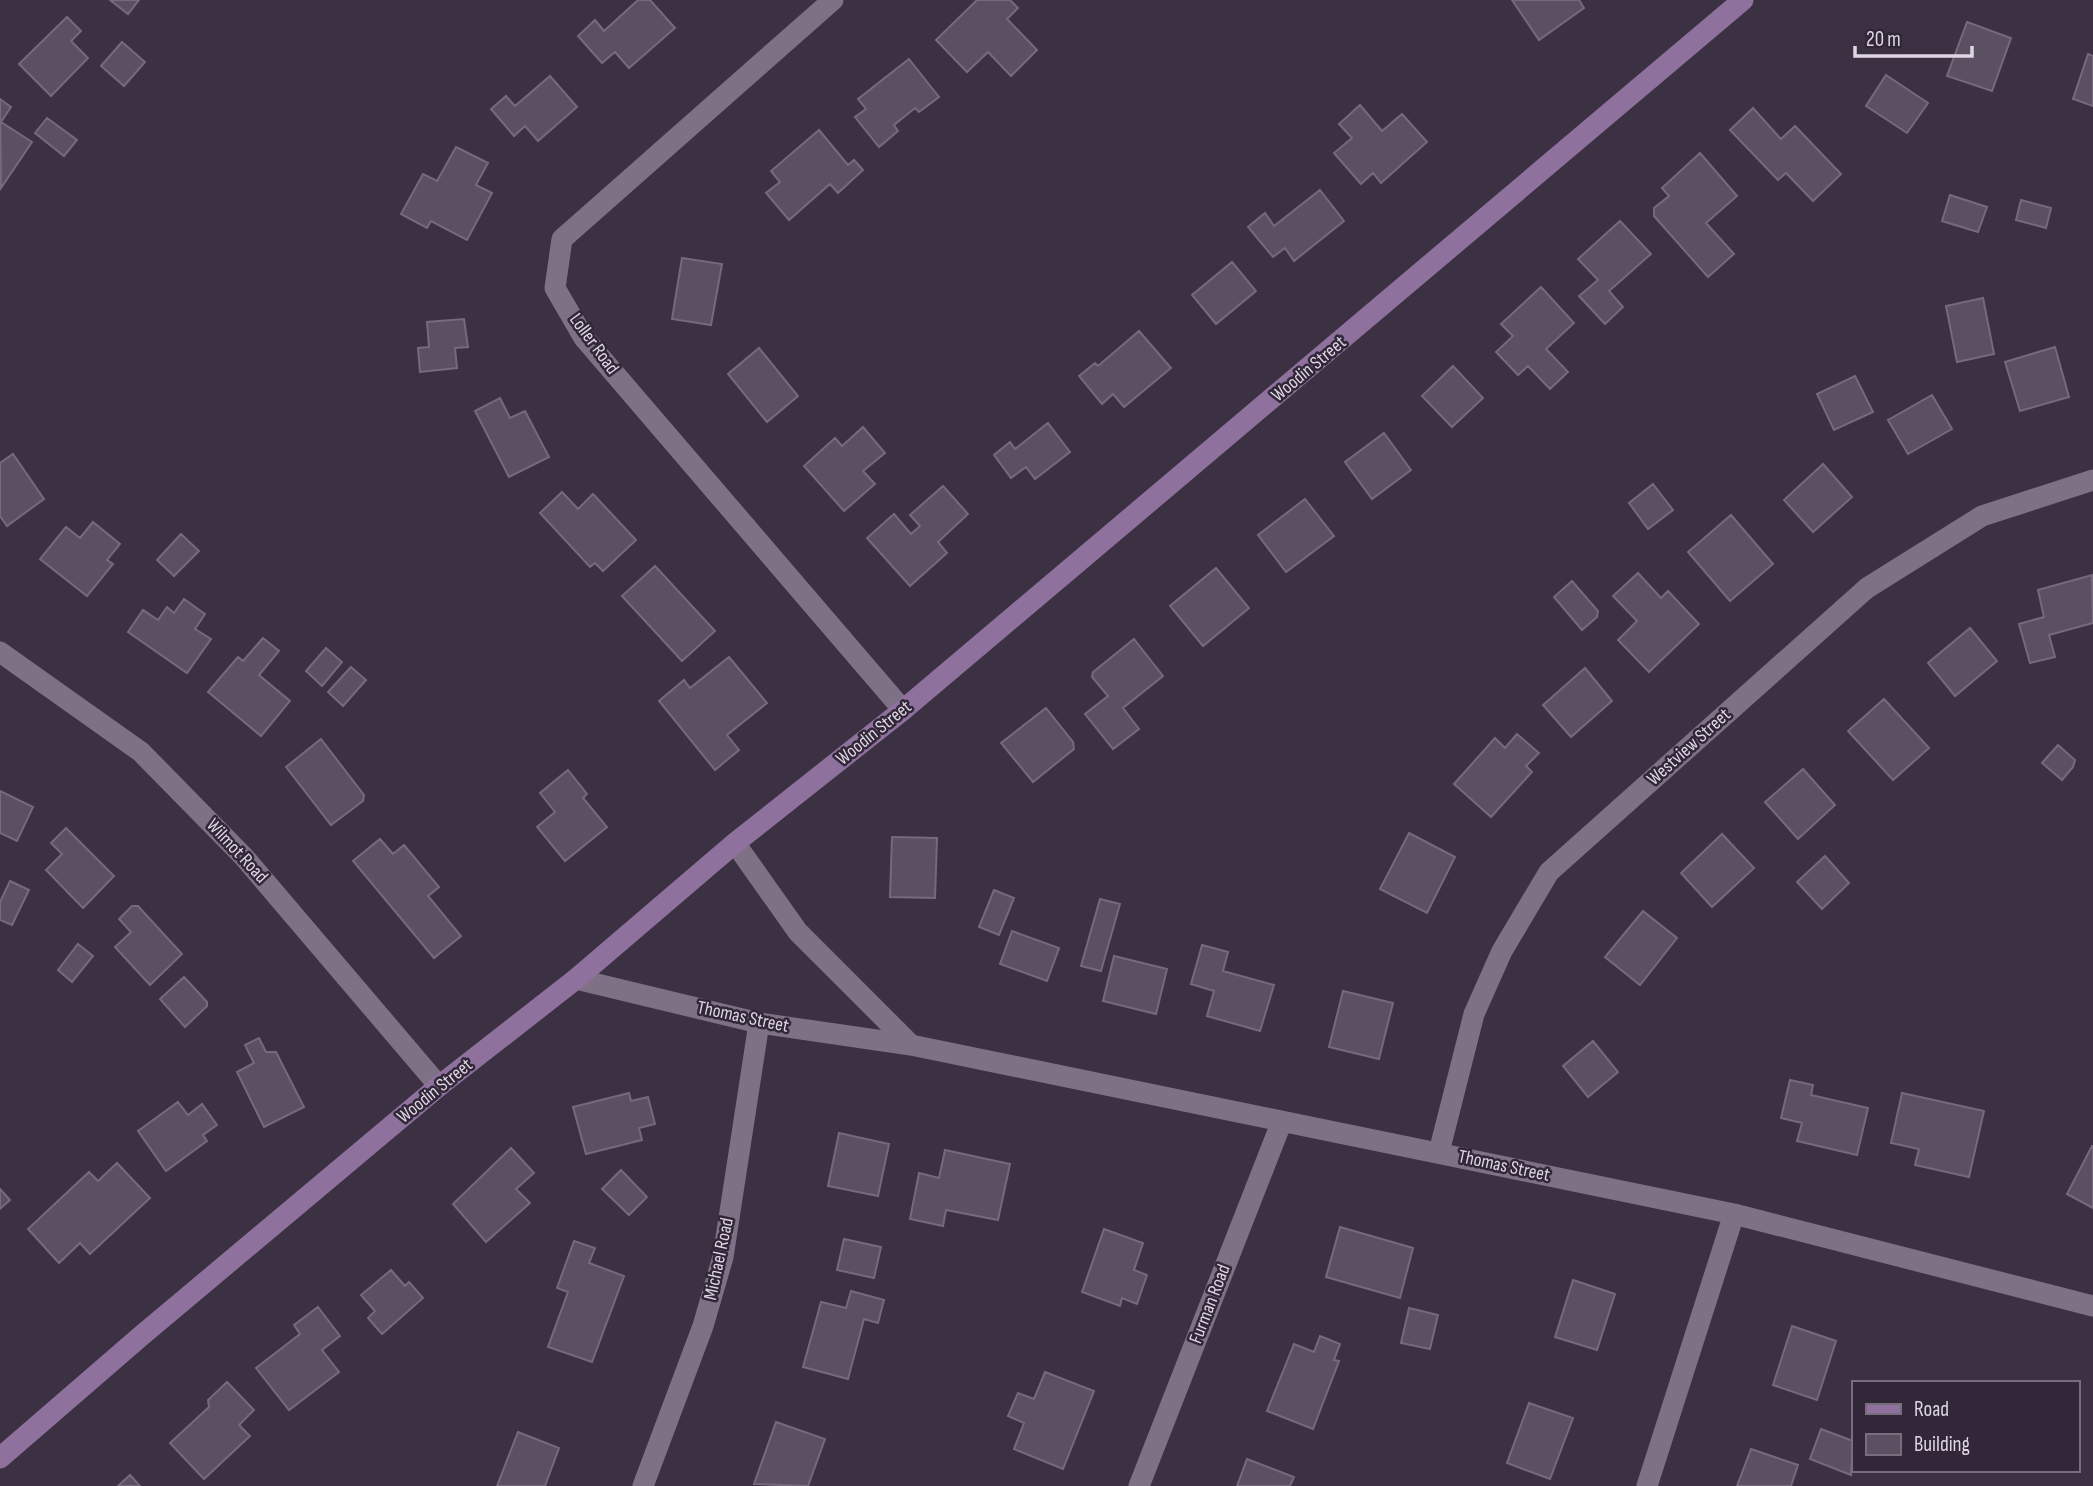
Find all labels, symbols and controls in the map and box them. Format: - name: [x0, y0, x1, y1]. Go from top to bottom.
- scale bar: [1855, 14, 1972, 58]
- text: 20 m: [1866, 27, 1901, 52]
- street label: Loller Road: [564, 309, 624, 379]
- street label: Woodin Street: [1267, 331, 1351, 407]
- street label: Woodin Street: [832, 695, 917, 770]
- street label: Westview Street: [1642, 703, 1736, 791]
- street label: Wilmot Road: [201, 814, 273, 888]
- street label: Thomas Street: [695, 996, 791, 1038]
- street label: Woodin Street: [393, 1053, 478, 1128]
- street label: Thomas Street: [1456, 1145, 1552, 1187]
- street label: Michael Road: [699, 1216, 739, 1302]
- street label: Furman Road: [1184, 1261, 1236, 1347]
- legend: [1852, 1381, 2079, 1472]
- text: Road: [1914, 1397, 1949, 1422]
- text: Building: [1914, 1432, 1970, 1457]

